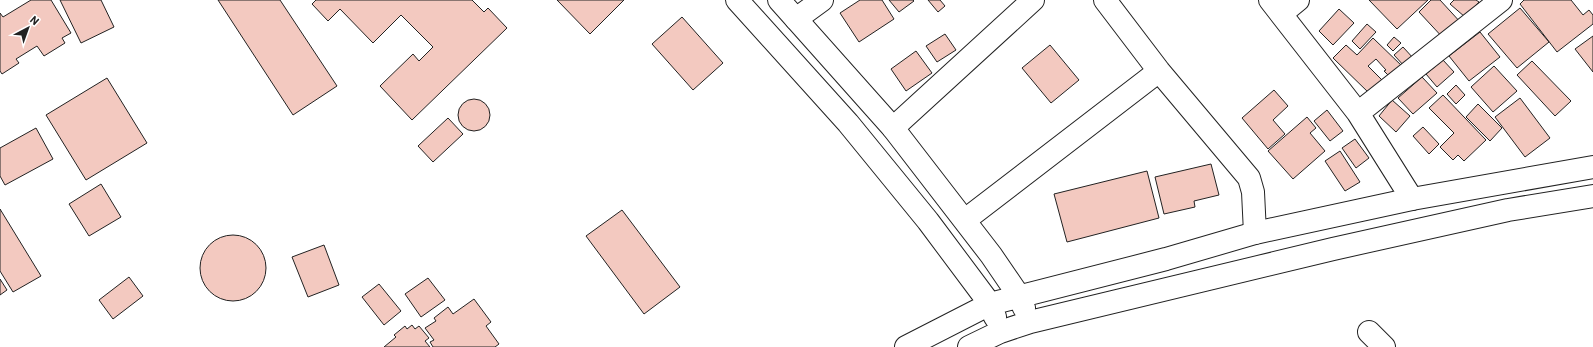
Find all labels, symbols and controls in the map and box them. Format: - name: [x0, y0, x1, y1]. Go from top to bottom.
- north arrow: [8, 8, 48, 48]
- text: N: [28, 13, 42, 27]

